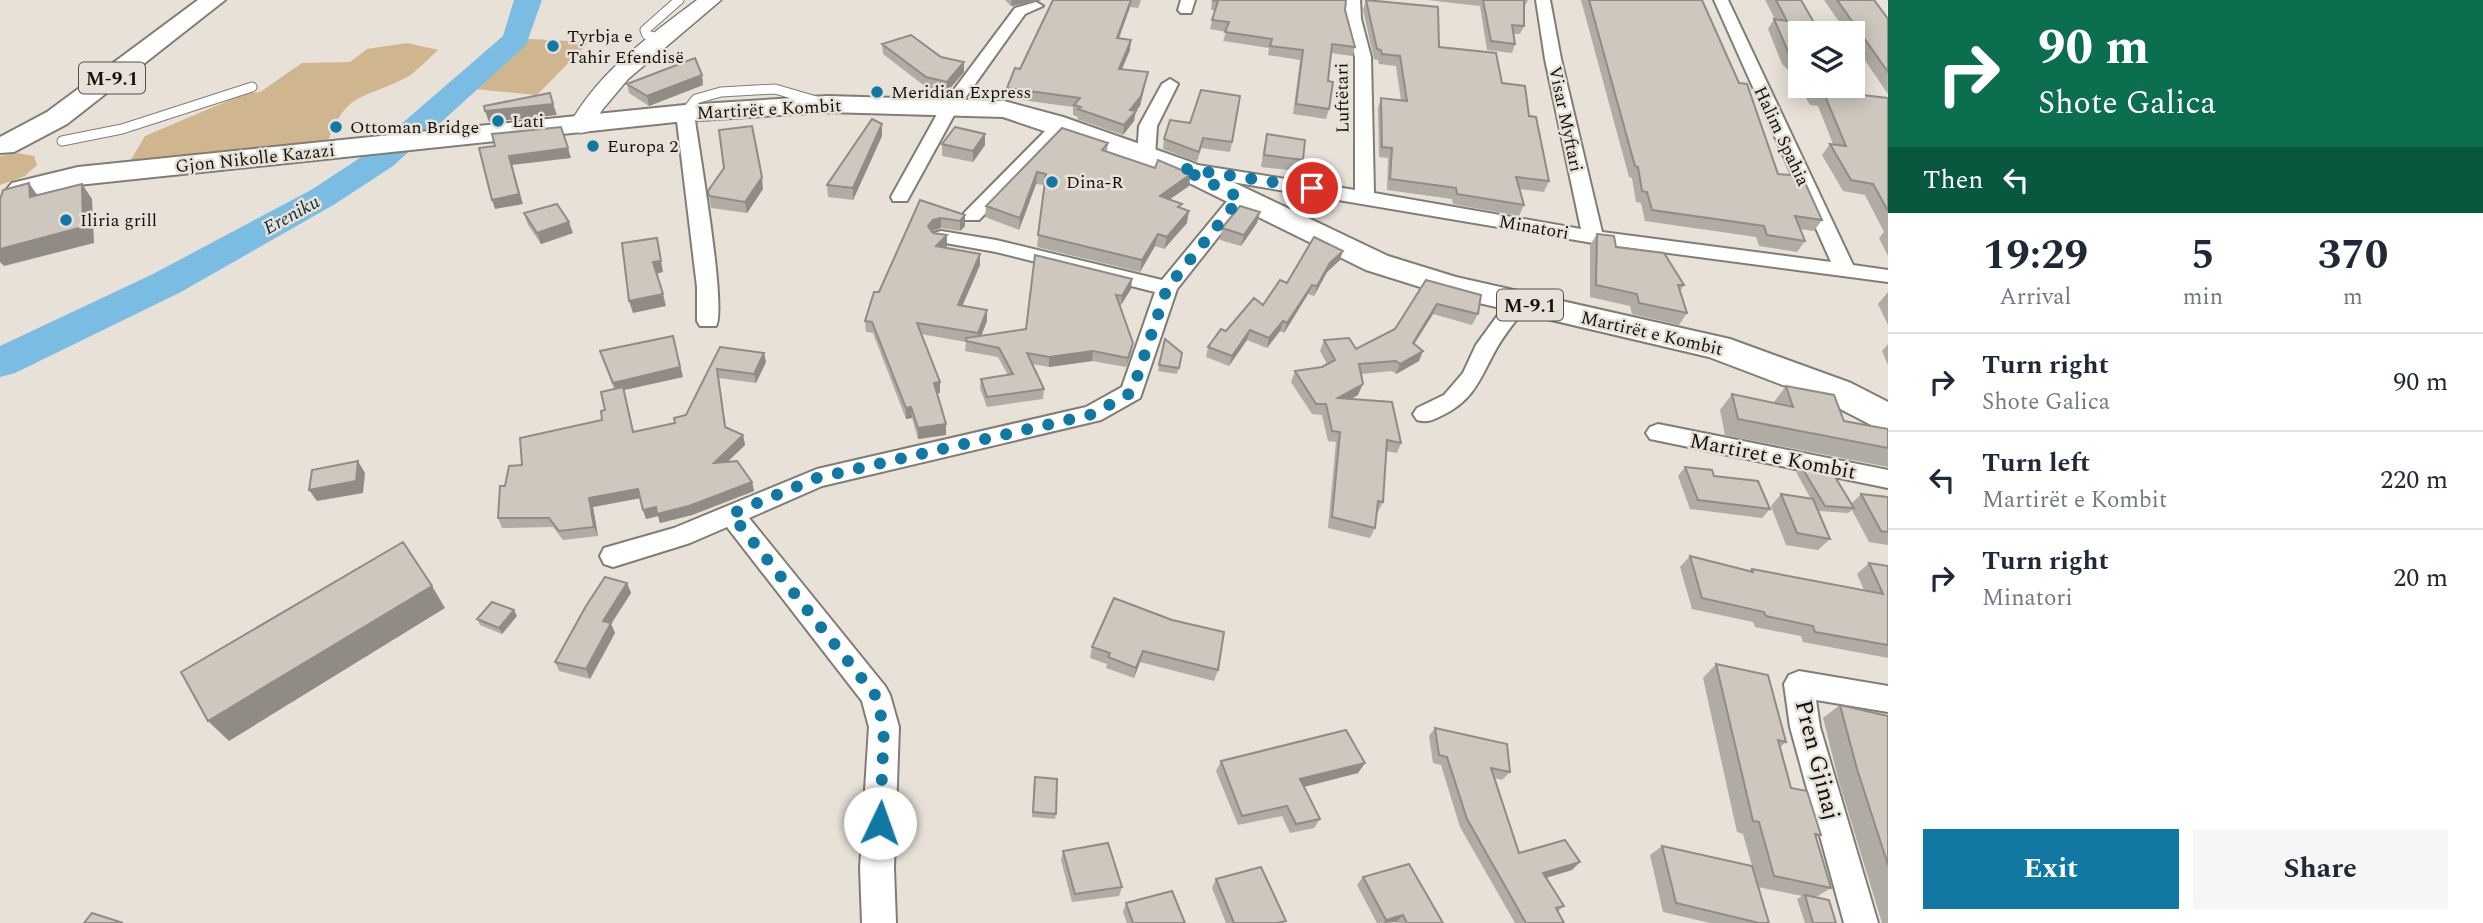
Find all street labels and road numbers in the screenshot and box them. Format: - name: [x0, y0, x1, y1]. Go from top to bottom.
- road number: M-9.1: [79, 62, 145, 94]
- street label: Luftëtari: [1328, 62, 1357, 134]
- street label: Visar Myftari: [1541, 64, 1590, 174]
- street label: Halim Spahia: [1747, 82, 1817, 191]
- street label: Martirët e Kombit: [696, 92, 842, 127]
- street label: Gjon Nikolle Kazazi: [174, 137, 336, 180]
- street label: Minatori: [1497, 208, 1571, 247]
- road number: M-9.1: [1497, 290, 1563, 320]
- street label: Martirët e Kombit: [1578, 304, 1725, 363]
- street label: Martiret e Kombit: [1687, 425, 1859, 489]
- street label: Pren Gjinaj: [1785, 696, 1849, 824]

